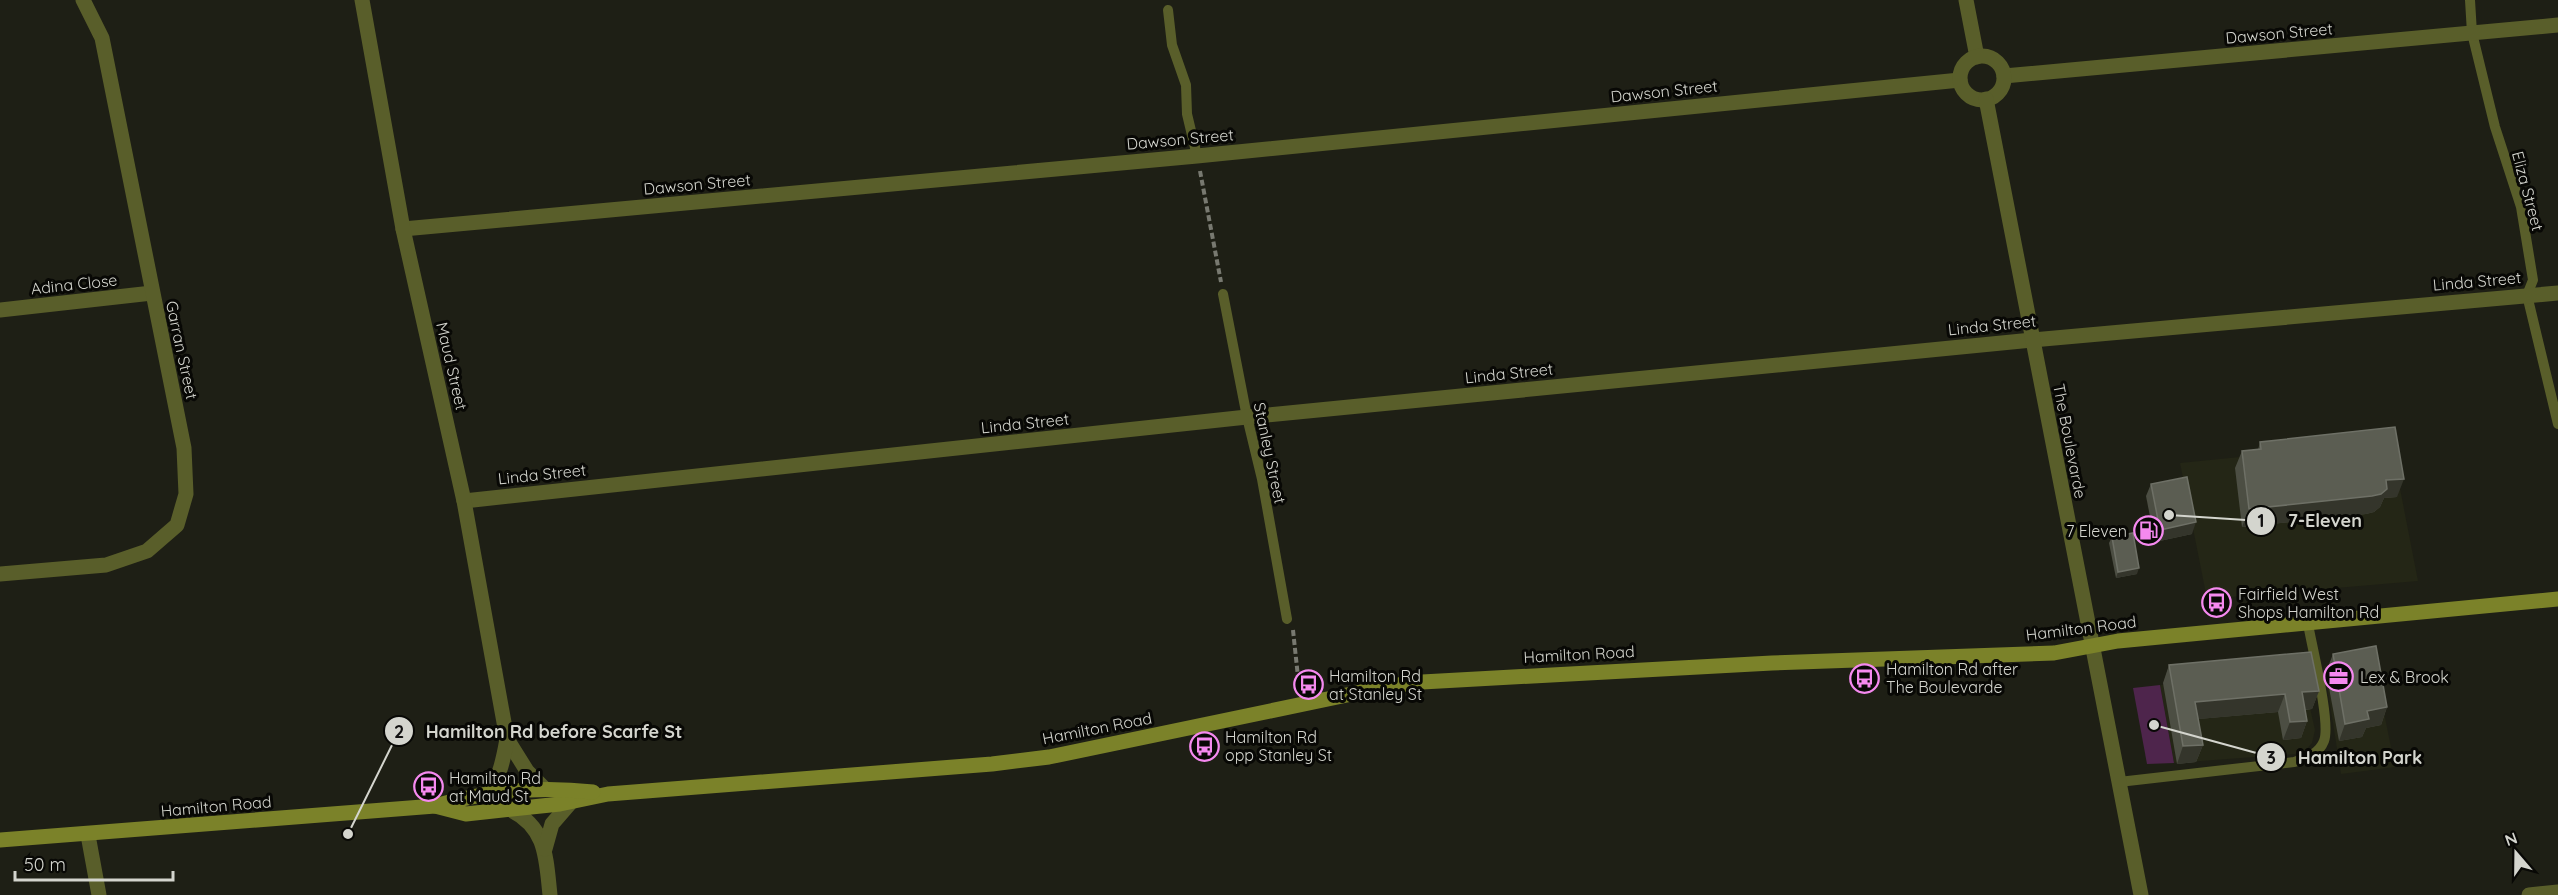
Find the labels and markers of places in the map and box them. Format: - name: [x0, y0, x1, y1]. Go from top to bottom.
- callout: 7-Eleven: [2246, 503, 2374, 539]
- fuel station icon: 7 Eleven: [2132, 515, 2164, 547]
- place label: 7 Eleven: [2066, 521, 2127, 541]
- place label: Fairfield West Shops Hamilton Rd: [2238, 584, 2379, 622]
- bus stop icon: Fairfield West Shops Hamilton Rd: [2201, 587, 2233, 619]
- place label: Hamilton Rd after The Boulevarde: [1886, 659, 2018, 697]
- office icon: Lex & Brook: [2323, 661, 2355, 693]
- bus stop icon: Hamilton Rd after The Boulevarde: [1849, 662, 1881, 694]
- place label: Hamilton Rd at Stanley St: [1329, 666, 1422, 704]
- place label: Lex & Brook: [2360, 667, 2449, 687]
- bus stop icon: Hamilton Rd at Stanley St: [1292, 669, 1324, 701]
- callout: Hamilton Rd before Scarfe St: [384, 713, 694, 749]
- place label: Hamilton Rd opp Stanley St: [1225, 727, 1332, 765]
- bus stop icon: Hamilton Rd opp Stanley St: [1188, 730, 1220, 762]
- callout: Hamilton Park: [2256, 739, 2434, 775]
- place label: Hamilton Rd at Maud St: [449, 768, 541, 806]
- bus stop icon: Hamilton Rd at Maud St: [412, 771, 444, 803]

